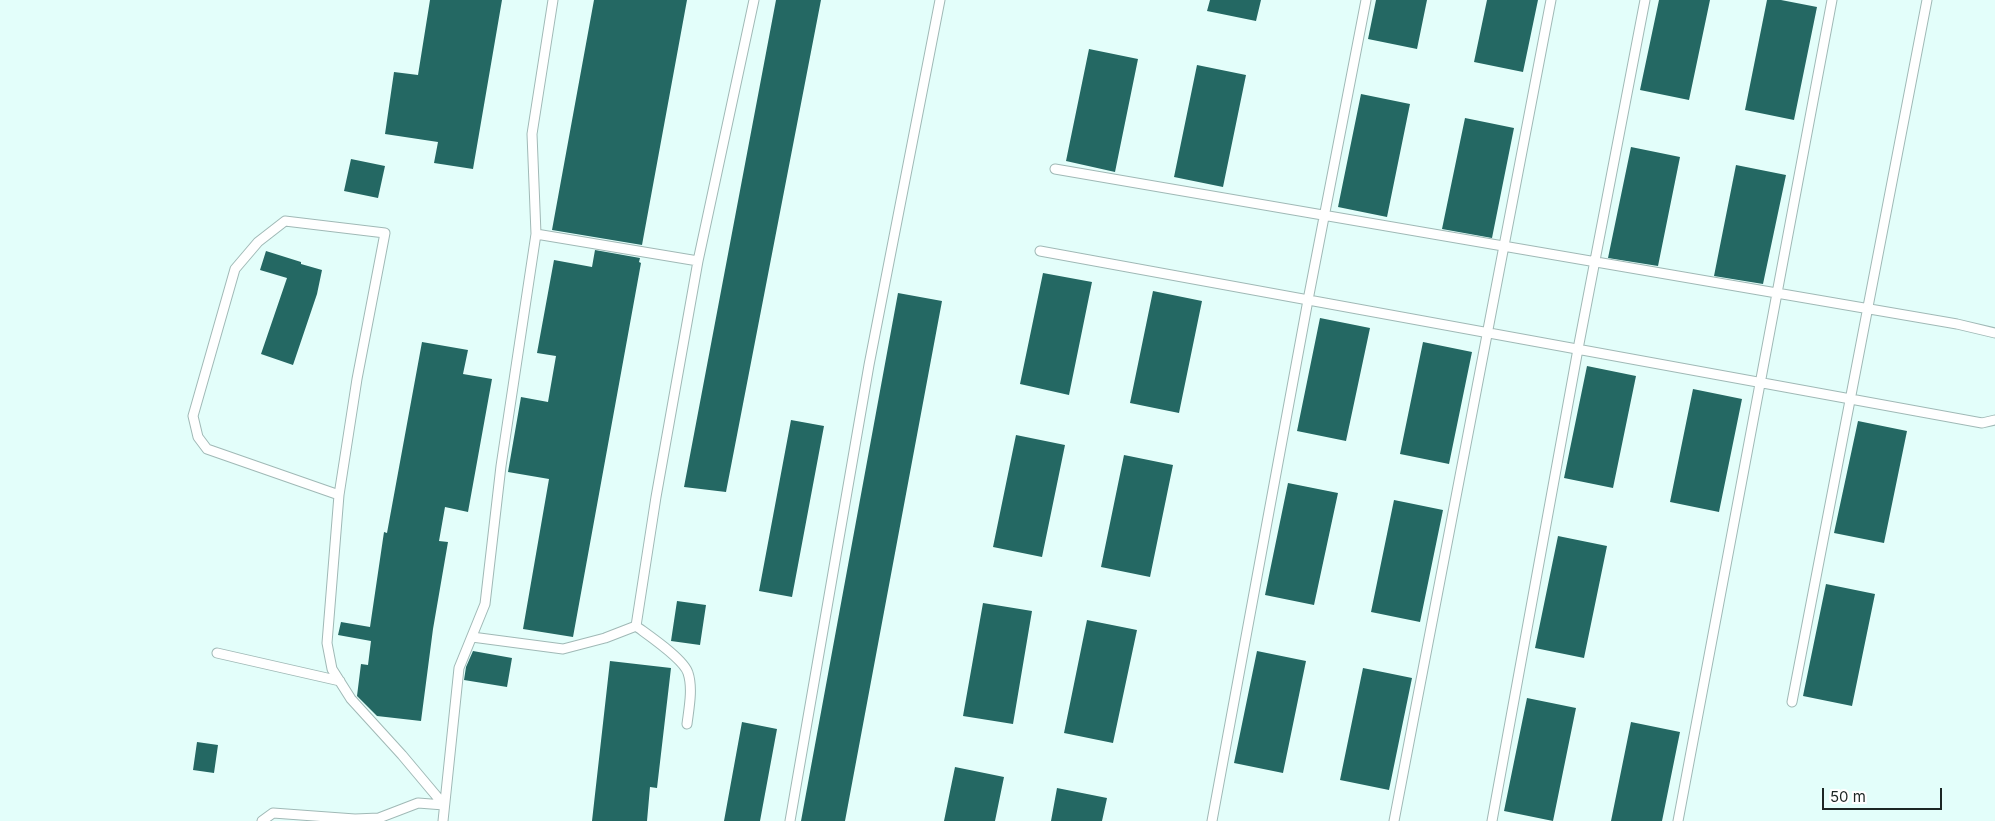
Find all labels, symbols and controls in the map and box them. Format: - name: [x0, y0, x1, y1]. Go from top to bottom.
- scale bar: [1825, 778, 1945, 810]
- text: 50 m: [1830, 787, 1866, 806]

